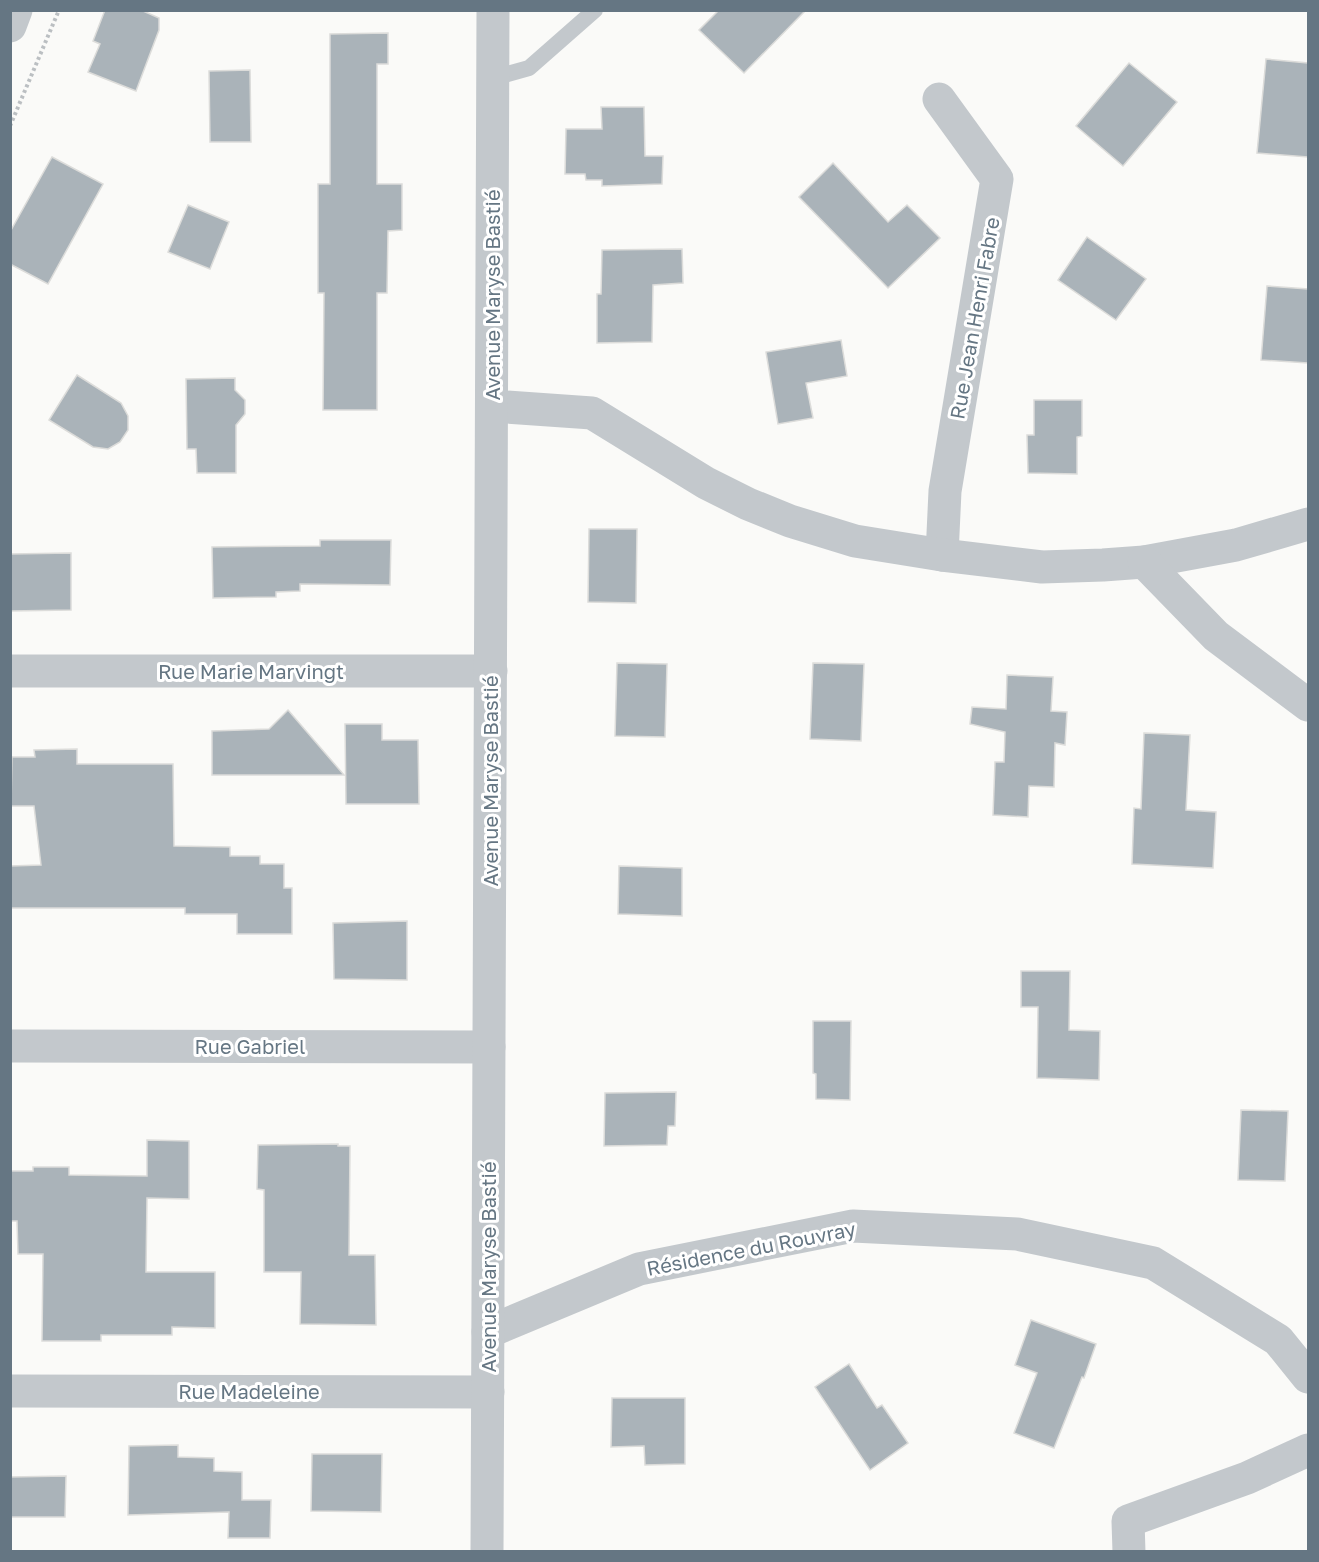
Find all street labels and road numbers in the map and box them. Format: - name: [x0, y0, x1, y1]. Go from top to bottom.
- street label: Avenue Maryse Bastié: [480, 189, 504, 401]
- street label: Rue Jean Henri Fabre: [944, 215, 1004, 421]
- street label: Rue Marie Marvingt: [158, 659, 344, 683]
- street label: Avenue Maryse Bastié: [478, 675, 502, 887]
- street label: Rue Gabriel: [195, 1034, 305, 1058]
- street label: Avenue Maryse Bastié: [476, 1161, 500, 1373]
- street label: Résidence du Rouvray: [644, 1216, 858, 1280]
- street label: Rue Madeleine: [178, 1379, 320, 1403]

